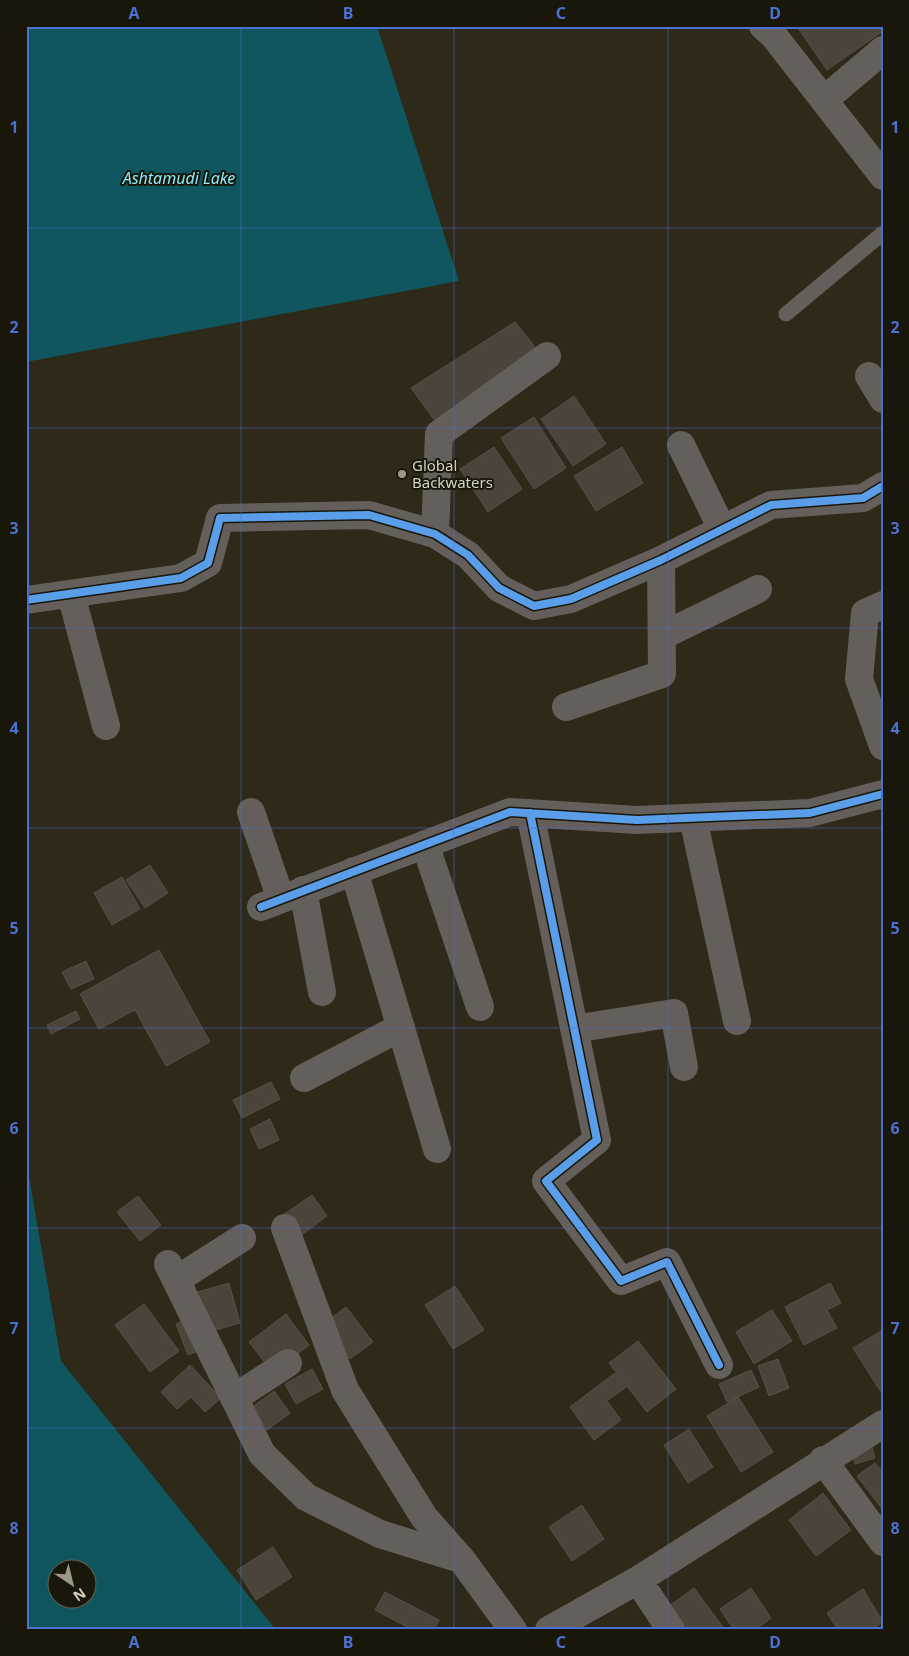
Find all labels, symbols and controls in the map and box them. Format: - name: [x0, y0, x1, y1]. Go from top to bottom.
- text: A: [128, 2, 140, 24]
- text: B: [343, 2, 353, 24]
- text: C: [556, 2, 566, 24]
- text: D: [769, 2, 781, 24]
- text: 1: [9, 116, 19, 138]
- text: 1: [890, 116, 900, 138]
- water label: Ashtamudi Lake: [122, 167, 235, 189]
- text: 2: [9, 316, 19, 338]
- text: 2: [890, 316, 900, 338]
- place label: Global Backwaters: [412, 455, 493, 492]
- marker: Global Backwaters: [396, 468, 408, 480]
- text: 3: [9, 517, 19, 539]
- text: 3: [890, 517, 900, 539]
- text: 4: [9, 717, 19, 739]
- text: 4: [890, 717, 900, 739]
- text: 5: [9, 917, 19, 939]
- text: 5: [890, 917, 900, 939]
- text: 6: [9, 1117, 19, 1139]
- text: 6: [890, 1117, 900, 1139]
- text: 7: [9, 1317, 19, 1339]
- text: 7: [890, 1317, 900, 1339]
- text: 8: [9, 1517, 19, 1539]
- text: 8: [890, 1517, 900, 1539]
- north arrow: [48, 1558, 98, 1608]
- text: N: [70, 1584, 90, 1606]
- text: A: [128, 1631, 140, 1653]
- text: B: [343, 1631, 353, 1653]
- text: C: [556, 1631, 566, 1653]
- text: D: [769, 1631, 781, 1653]

